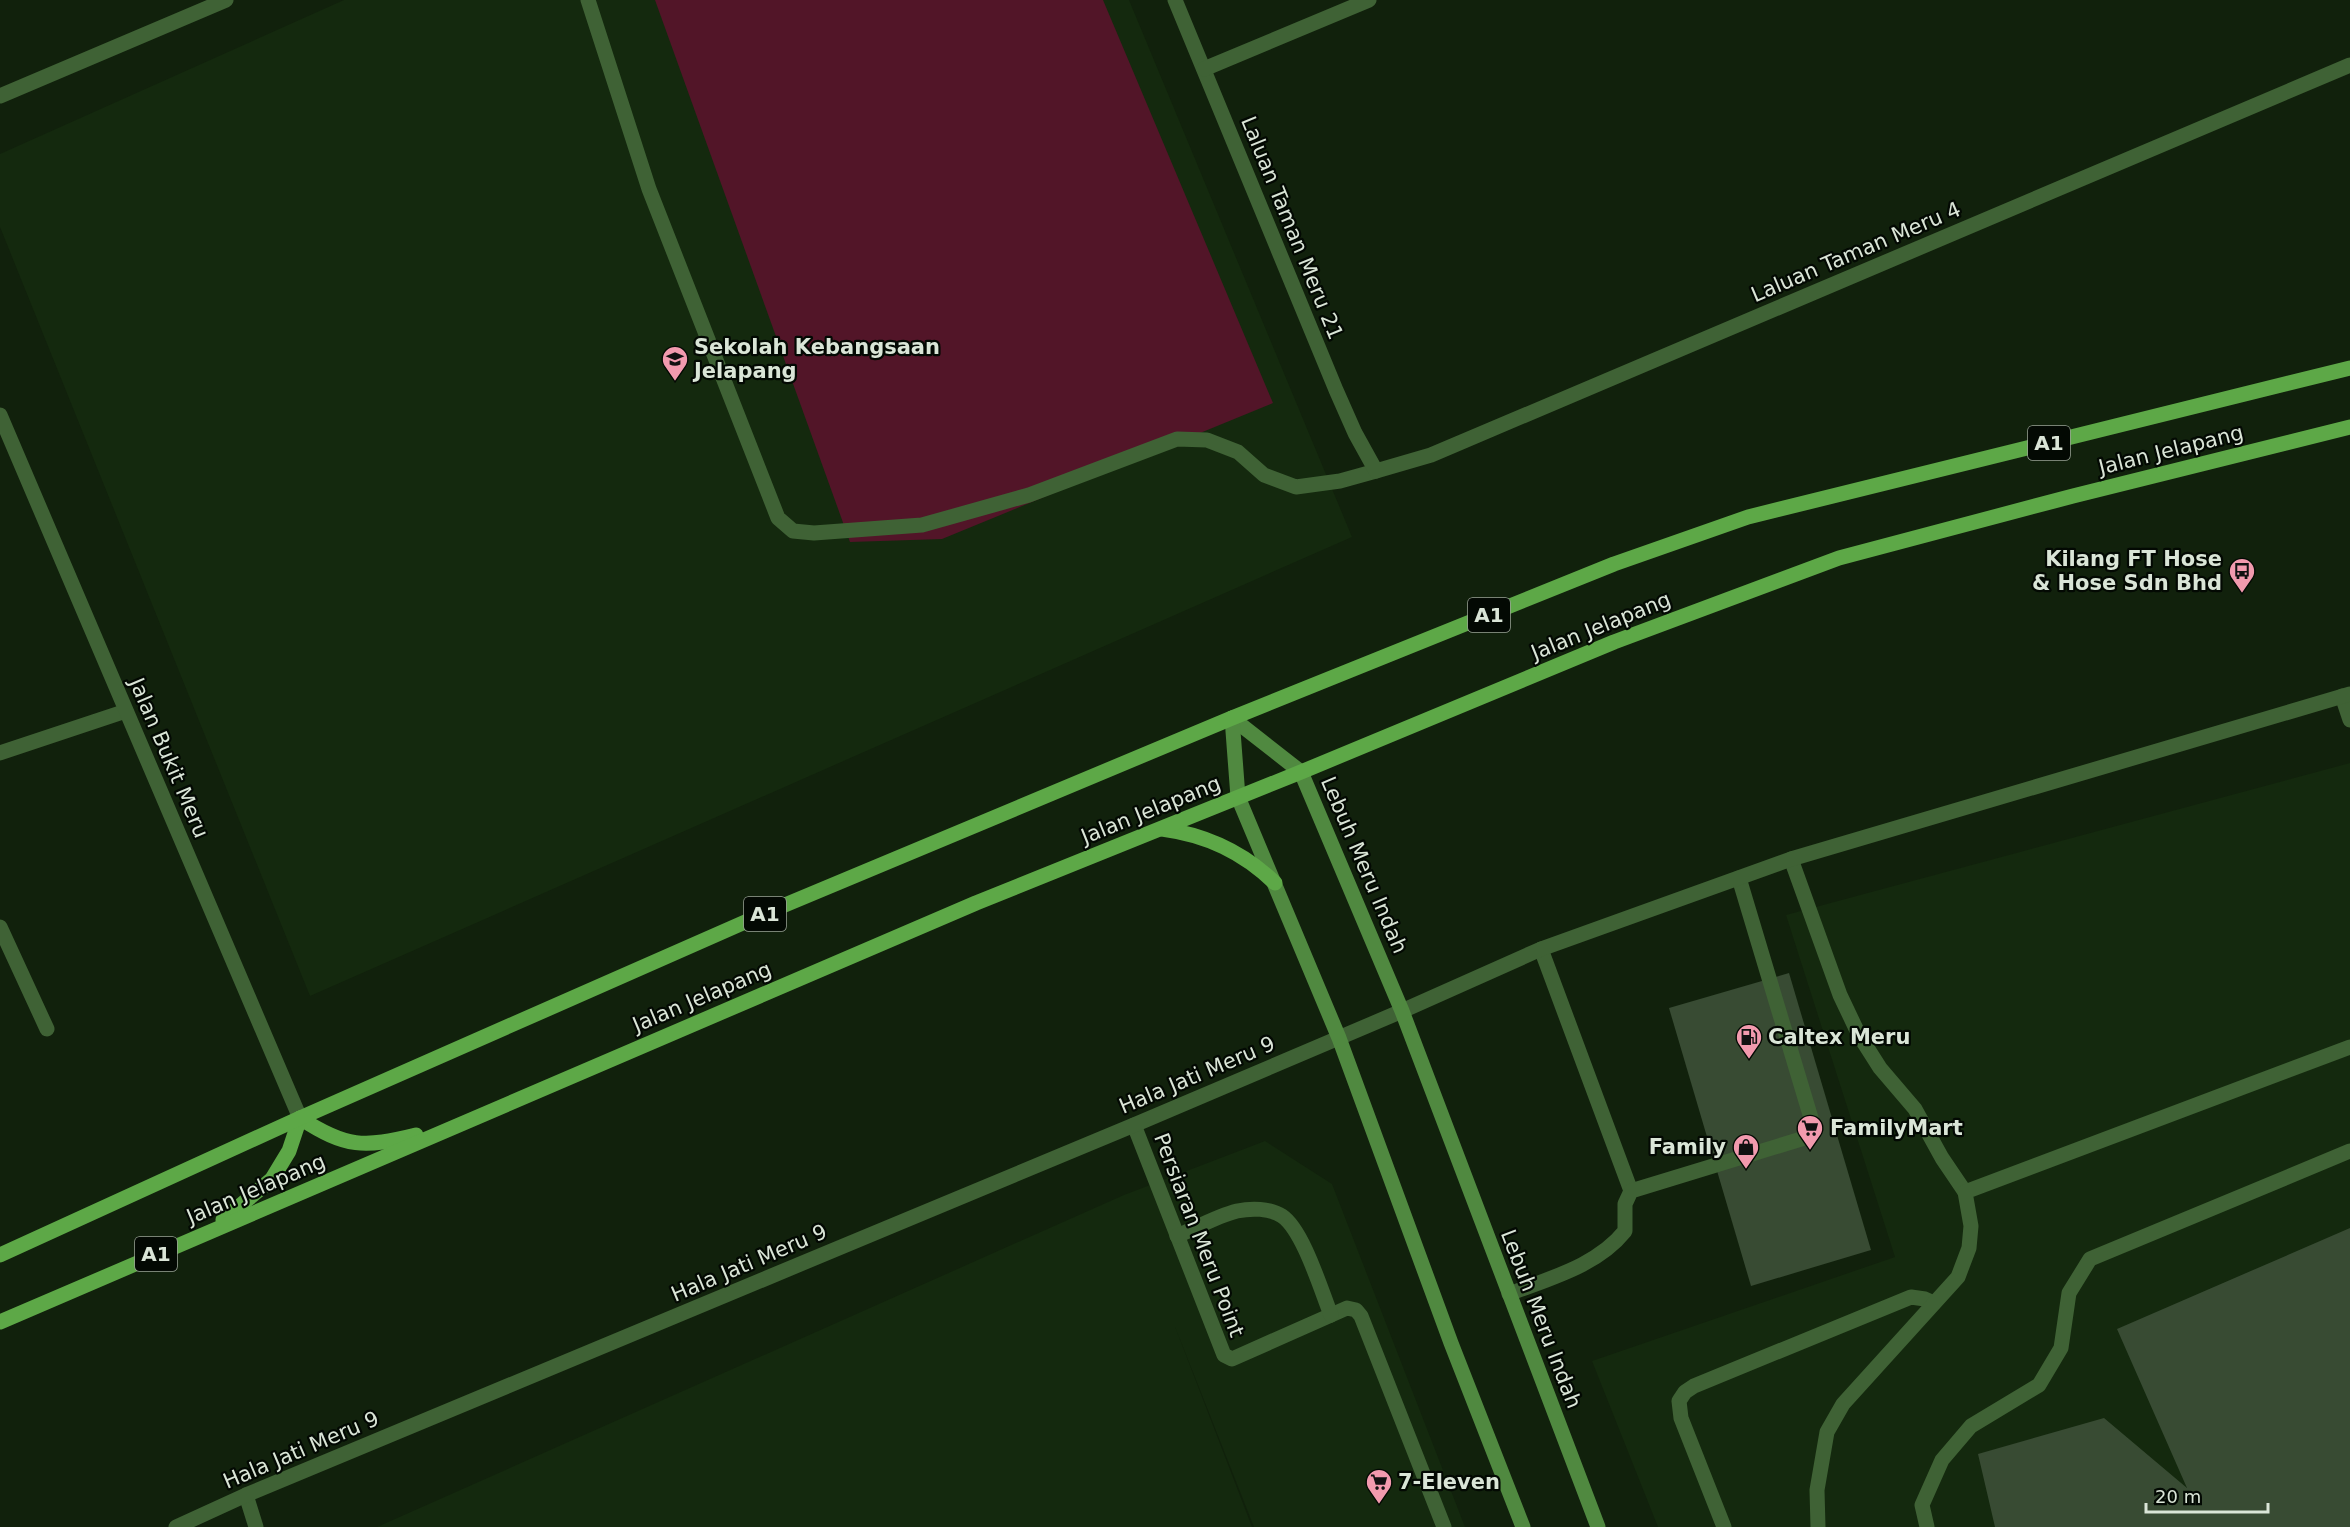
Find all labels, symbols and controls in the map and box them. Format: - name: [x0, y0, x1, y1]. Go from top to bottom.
- street label: Laluan Taman Meru 21: [1236, 113, 1348, 343]
- street label: Laluan Taman Meru 4: [1748, 197, 1964, 307]
- place label: Sekolah Kebangsaan Jelapang: [692, 335, 940, 383]
- school or university icon: Sekolah Kebangsaan Jelapang: [660, 344, 690, 382]
- street label: Jalan Jelapang: [2094, 420, 2246, 480]
- road number: A1: [2028, 426, 2070, 460]
- place label: Kilang FT Hose & Hose Sdn Bhd: [2032, 547, 2222, 595]
- bus stop icon: Kilang FT Hose & Hose Sdn Bhd: [2227, 556, 2257, 594]
- street label: Jalan Jelapang: [1526, 587, 1674, 666]
- road number: A1: [1468, 598, 1510, 632]
- street label: Jalan Bukit Meru: [124, 673, 214, 842]
- street label: Jalan Jelapang: [1076, 771, 1224, 850]
- street label: Lebuh Meru Indah: [1316, 773, 1412, 957]
- road number: A1: [744, 897, 786, 931]
- street label: Jalan Jelapang: [627, 957, 775, 1038]
- fuel station icon: Caltex Meru: [1734, 1022, 1764, 1060]
- place label: Caltex Meru: [1768, 1025, 1910, 1049]
- street label: Hala Jati Meru 9: [1116, 1031, 1278, 1119]
- supermarket icon: FamilyMart: [1795, 1113, 1825, 1151]
- place label: FamilyMart: [1830, 1116, 1963, 1140]
- street label: Persiaran Meru Point: [1149, 1130, 1249, 1340]
- shop icon: Family: [1731, 1132, 1761, 1170]
- place label: Family: [1649, 1135, 1726, 1159]
- street label: Jalan Jelapang: [181, 1149, 329, 1230]
- street label: Hala Jati Meru 9: [668, 1219, 830, 1307]
- street label: Lebuh Meru Indah: [1496, 1226, 1586, 1412]
- road number: A1: [135, 1237, 177, 1271]
- street label: Hala Jati Meru 9: [220, 1406, 382, 1494]
- supermarket icon: 7-Eleven: [1364, 1467, 1394, 1505]
- place label: 7-Eleven: [1398, 1470, 1500, 1494]
- scale bar: [2146, 1476, 2268, 1514]
- text: 20 m: [2155, 1486, 2201, 1507]

